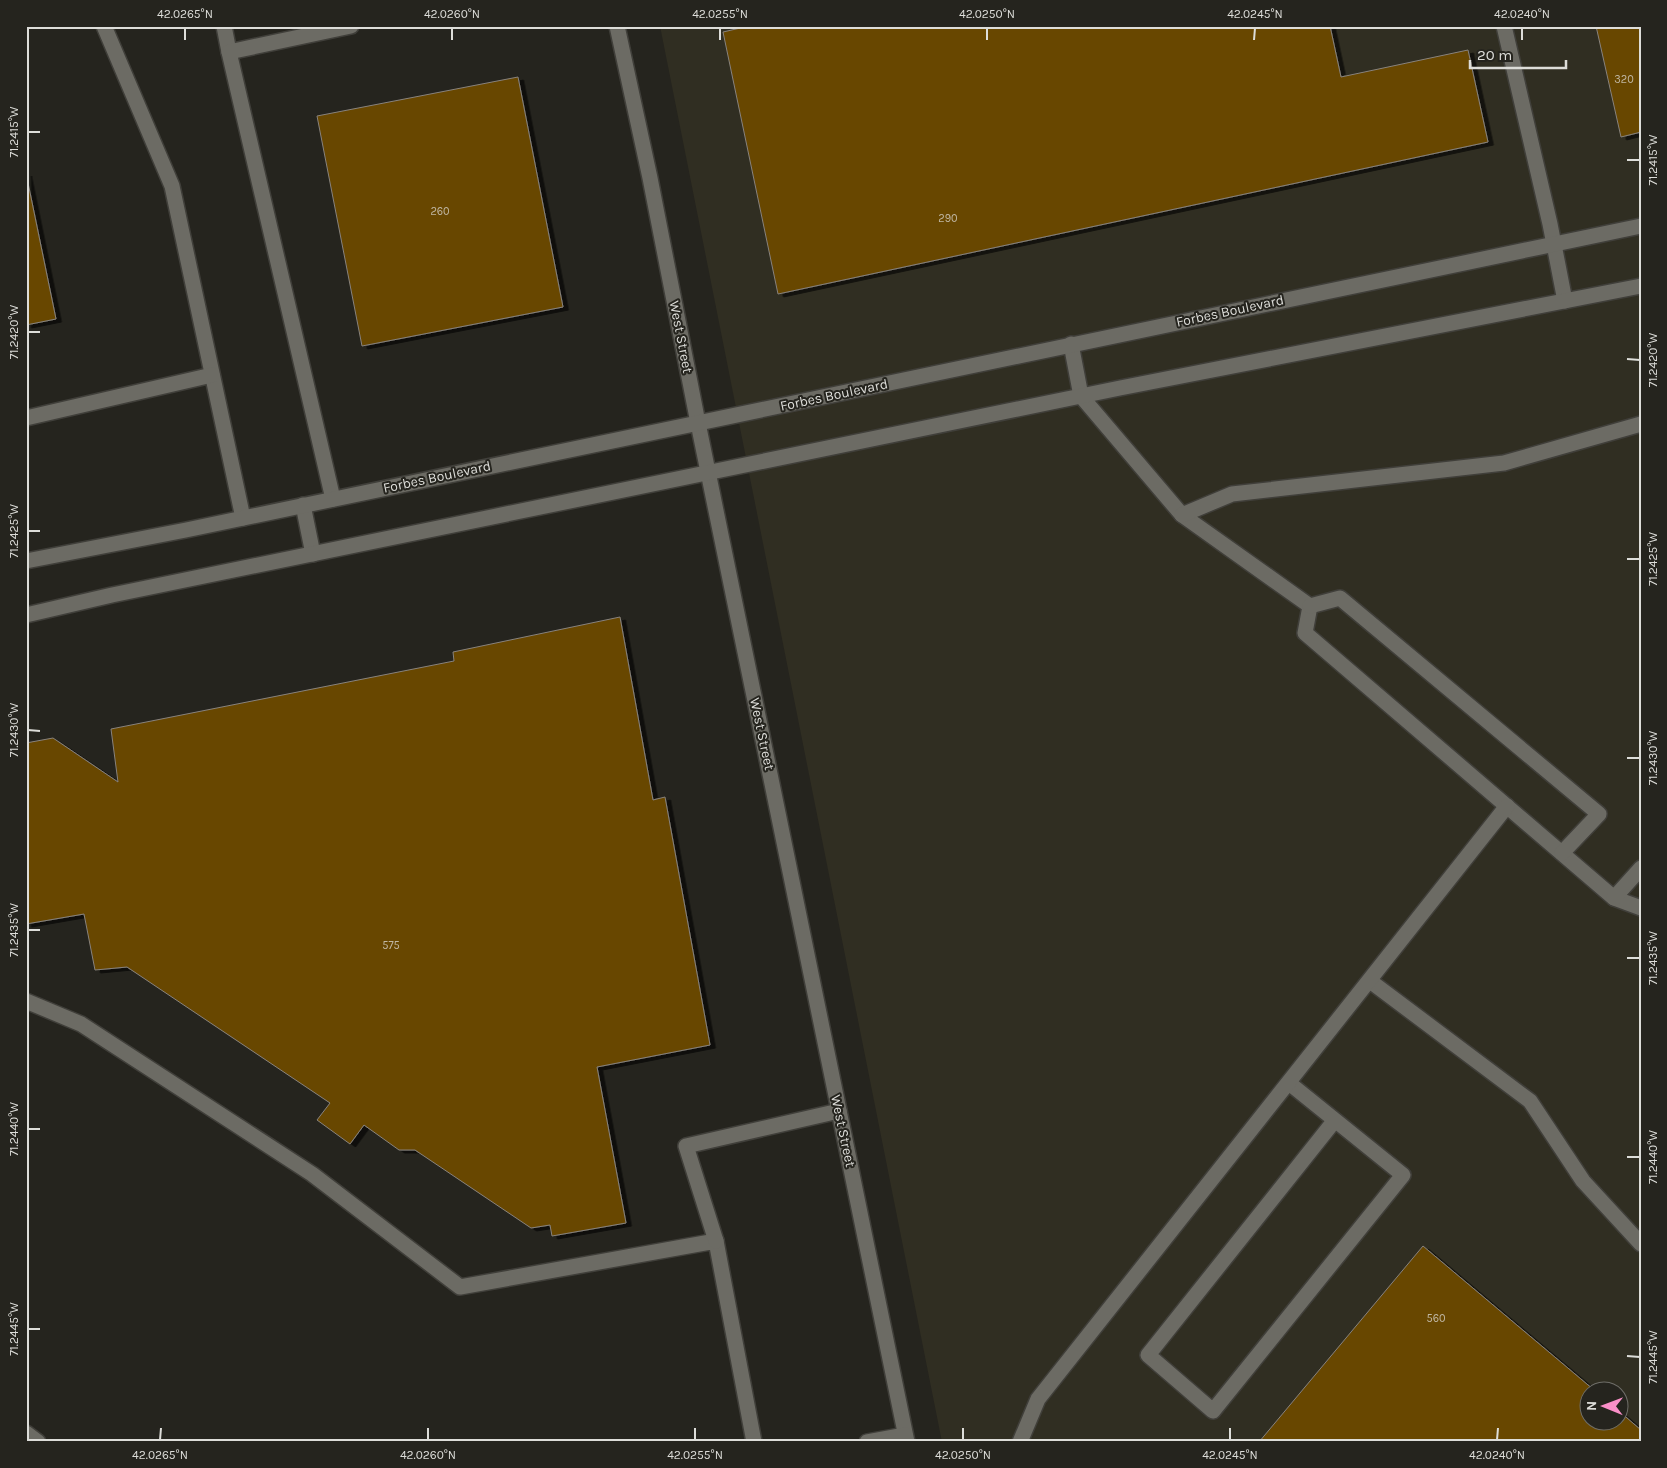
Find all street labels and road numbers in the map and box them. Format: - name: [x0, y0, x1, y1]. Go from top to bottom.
- street label: Forbes Boulevard: [1175, 291, 1285, 331]
- street label: West Street: [666, 299, 696, 375]
- street label: Forbes Boulevard: [779, 375, 889, 415]
- street label: Forbes Boulevard: [382, 457, 492, 497]
- street label: West Street: [746, 696, 778, 772]
- street label: West Street: [827, 1093, 859, 1169]

